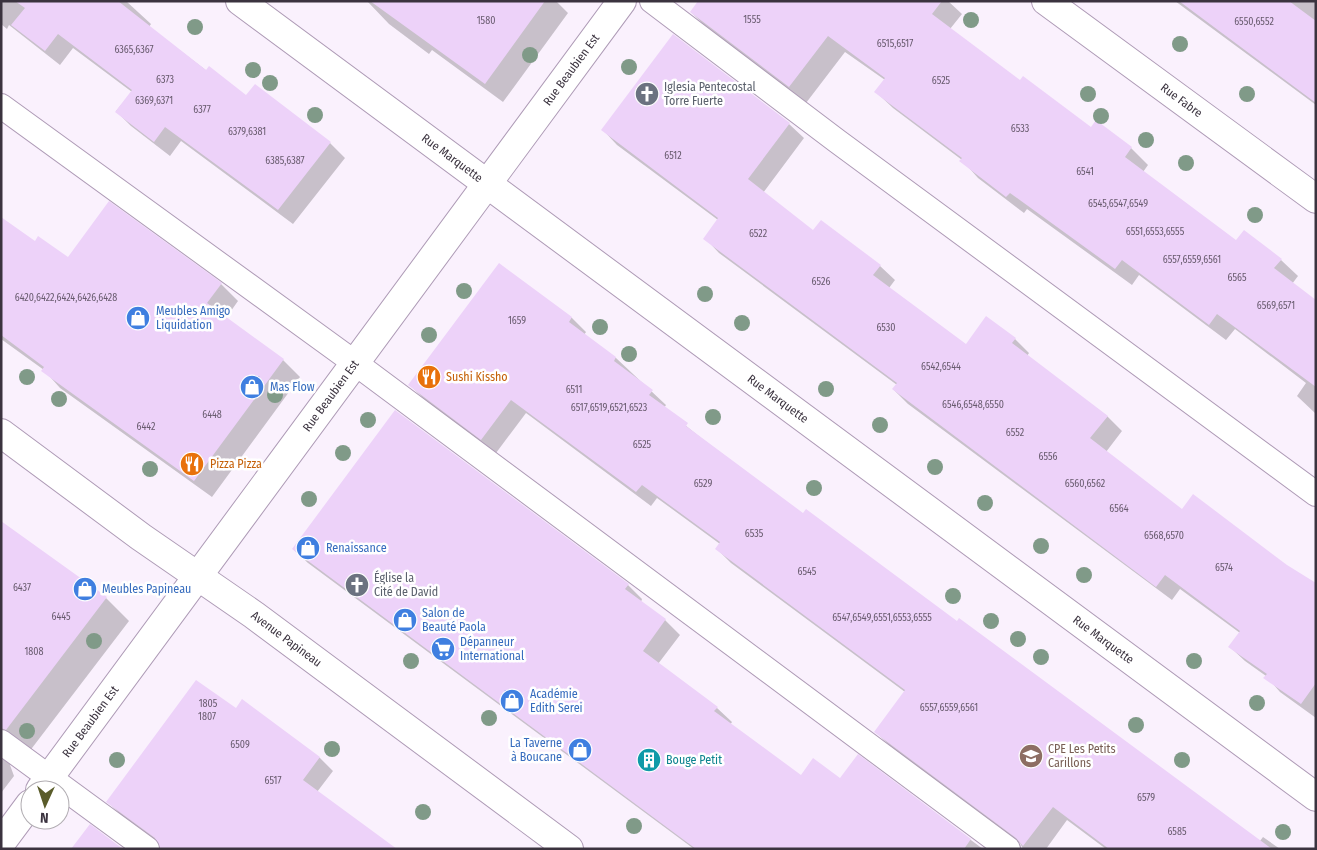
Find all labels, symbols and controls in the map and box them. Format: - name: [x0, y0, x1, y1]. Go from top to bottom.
- house number: 1555: [743, 14, 761, 26]
- house number: 1580: [477, 15, 495, 27]
- house number: 6550,6552: [1234, 16, 1274, 28]
- street label: Rue Beaubien Est: [540, 31, 602, 108]
- house number: 6515,6517: [877, 38, 913, 50]
- house number: 6365,6367: [114, 44, 154, 56]
- house number: 6373: [156, 74, 174, 86]
- house number: 6525: [932, 75, 951, 87]
- place label: Iglesia Pentecostal Torre Fuerte: [664, 80, 756, 108]
- street label: Rue Fabre: [1158, 80, 1205, 120]
- church icon: Iglesia Pentecostal Torre Fuerte: [634, 81, 660, 107]
- house number: 6369,6371: [135, 95, 173, 107]
- house number: 6377: [193, 104, 211, 116]
- house number: 6533: [1011, 123, 1030, 135]
- house number: 6379,6381: [228, 126, 266, 138]
- street label: Rue Marquette: [419, 131, 485, 185]
- house number: 6512: [664, 150, 682, 162]
- house number: 6385,6387: [265, 155, 305, 167]
- house number: 6541: [1076, 166, 1094, 178]
- house number: 6545,6547,6549: [1088, 198, 1148, 210]
- house number: 6551,6553,6555: [1126, 226, 1185, 238]
- house number: 6522: [749, 228, 768, 240]
- house number: 6557,6559,6561: [1163, 254, 1221, 266]
- house number: 6565: [1228, 272, 1247, 284]
- house number: 6526: [812, 276, 830, 288]
- house number: 6420,6422,6424,6426,6428: [15, 292, 117, 304]
- house number: 6569,6571: [1257, 300, 1295, 312]
- place label: Meubles Amigo Liquidation: [156, 304, 230, 332]
- shop icon: Meubles Amigo Liquidation: [125, 305, 151, 331]
- house number: 1659: [508, 315, 526, 327]
- house number: 6530: [876, 322, 896, 334]
- street label: Rue Beaubien Est: [300, 357, 362, 434]
- house number: 6542,6544: [921, 361, 961, 373]
- restaurant icon: Sushi Kissho: [416, 364, 442, 390]
- place label: Sushi Kissho: [446, 370, 508, 384]
- street label: Rue Marquette: [745, 372, 811, 426]
- shop icon: Mas Flow: [239, 374, 265, 400]
- place label: Mas Flow: [270, 380, 315, 394]
- house number: 6511: [566, 384, 582, 396]
- house number: 6546,6548,6550: [942, 399, 1004, 411]
- house number: 6517,6519,6521,6523: [571, 402, 648, 414]
- house number: 6448: [202, 409, 222, 421]
- house number: 6442: [137, 421, 156, 433]
- house number: 6552: [1006, 427, 1025, 439]
- house number: 6525: [633, 439, 652, 451]
- restaurant icon: Pizza Pizza: [179, 451, 205, 477]
- house number: 6556: [1039, 451, 1058, 463]
- place label: Pizza Pizza: [210, 457, 262, 471]
- house number: 6529: [694, 478, 712, 490]
- house number: 6560,6562: [1065, 478, 1106, 490]
- house number: 6564: [1109, 503, 1129, 515]
- house number: 6535: [745, 528, 764, 540]
- house number: 6568,6570: [1144, 530, 1184, 542]
- shop icon: Renaissance: [295, 535, 321, 561]
- place label: Renaissance: [326, 541, 387, 555]
- house number: 6574: [1215, 562, 1233, 574]
- house number: 6545: [798, 566, 817, 578]
- place label: Église la Cité de David: [374, 570, 438, 599]
- church icon: Église la Cité de David: [344, 572, 370, 598]
- shop icon: Meubles Papineau: [72, 576, 98, 602]
- house number: 6437: [13, 582, 31, 594]
- place label: Meubles Papineau: [102, 582, 191, 596]
- place label: Salon de Beauté Paola: [422, 606, 486, 634]
- shop icon: Salon de Beauté Paola: [392, 607, 418, 633]
- street label: Avenue Papineau: [248, 608, 324, 670]
- house number: 6445: [51, 611, 71, 623]
- house number: 6547,6549,6551,6553,6555: [832, 612, 932, 624]
- street label: Rue Marquette: [1070, 613, 1137, 667]
- place label: Dépanneur International: [460, 635, 524, 663]
- supermarket icon: Dépanneur International: [430, 636, 456, 662]
- house number: 1808: [24, 646, 44, 658]
- street label: Rue Beaubien Est: [59, 683, 121, 760]
- place label: Académie Edith Serei: [530, 687, 583, 715]
- shop icon: Académie Edith Serei: [499, 688, 525, 714]
- house number: 1805: [199, 698, 218, 710]
- house number: 6557,6559,6561: [920, 702, 978, 714]
- house number: 1807: [198, 711, 216, 723]
- place label: La Taverne à Boucane: [510, 736, 562, 764]
- shop icon: La Taverne à Boucane: [567, 737, 593, 763]
- house number: 6509: [230, 739, 250, 751]
- place label: CPE Les Petits Carillons: [1048, 742, 1116, 770]
- school or university icon: CPE Les Petits Carillons: [1018, 743, 1044, 769]
- building icon: Bouge Petit: [636, 747, 662, 773]
- place label: Bouge Petit: [666, 753, 722, 767]
- house number: 6517: [265, 775, 281, 787]
- north arrow: [20, 780, 70, 830]
- house number: 6579: [1137, 792, 1155, 804]
- text: N: [40, 809, 49, 826]
- house number: 6585: [1167, 826, 1187, 838]

